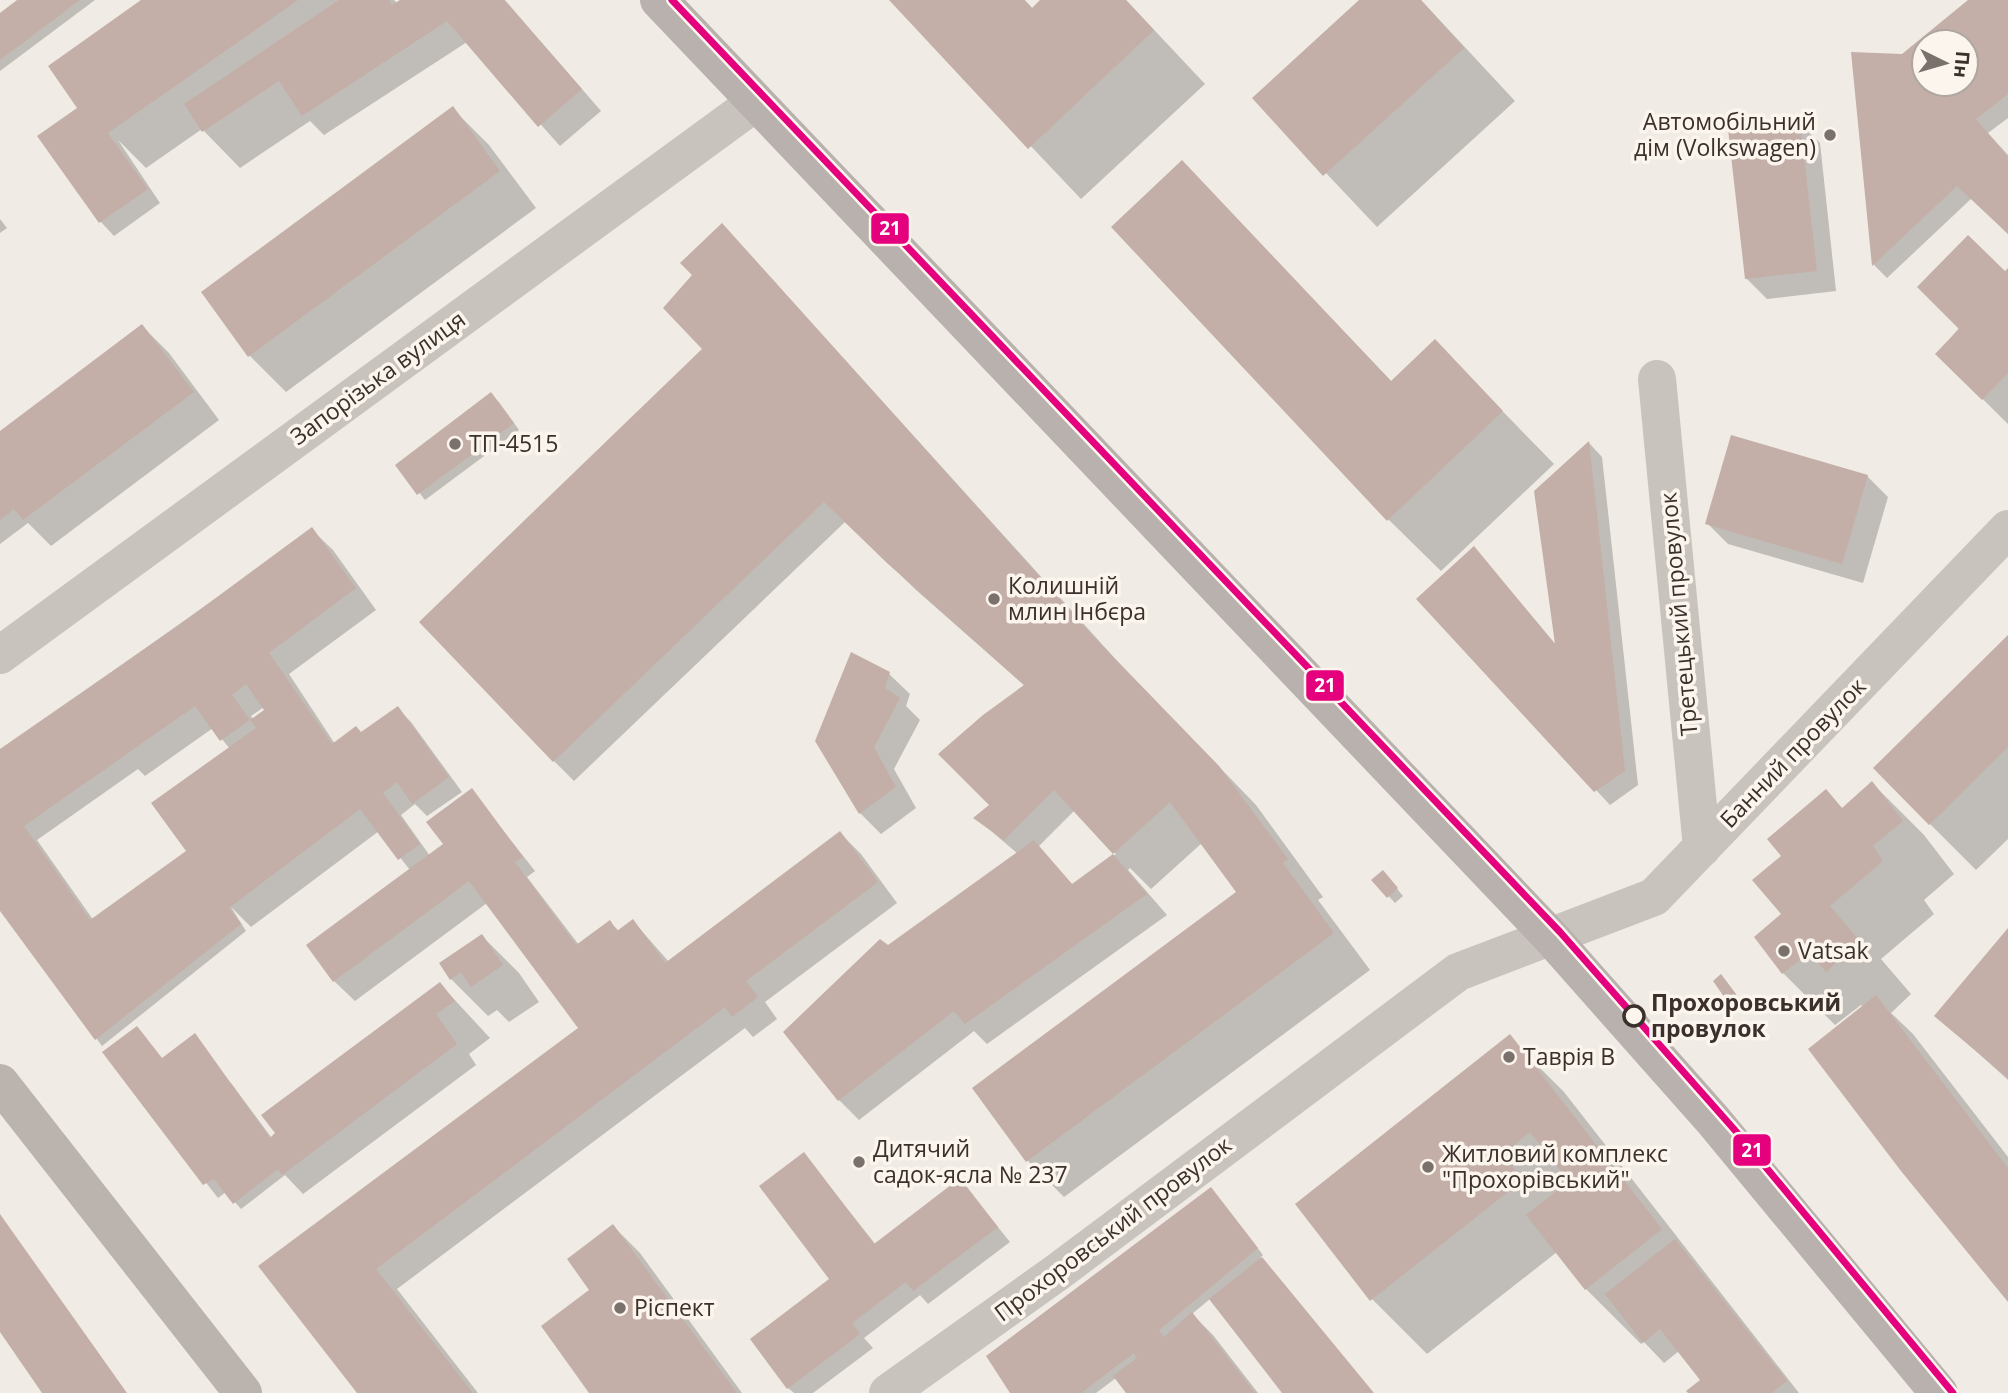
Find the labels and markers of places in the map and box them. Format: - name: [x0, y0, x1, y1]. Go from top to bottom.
- place label: Автомобільний дім (Volkswagen): [1634, 105, 1816, 163]
- marker: Автомобільний дім (Volkswagen): [1822, 127, 1838, 143]
- place label: ТП-4515: [469, 427, 558, 459]
- marker: ТП-4515: [447, 436, 463, 452]
- place label: Колишній млин Інбєра: [1008, 569, 1146, 627]
- marker: Колишній млин Інбєра: [986, 591, 1002, 607]
- place label: Vatsak: [1798, 934, 1869, 966]
- marker: Vatsak: [1776, 943, 1792, 959]
- place label: Прохоровський провулок: [1651, 986, 1841, 1044]
- marker: Прохоровський провулок: [1623, 1005, 1645, 1027]
- place label: Таврія В: [1523, 1040, 1615, 1072]
- marker: Таврія В: [1501, 1049, 1517, 1065]
- place label: Дитячий садок-ясла № 237: [873, 1132, 1068, 1190]
- place label: Житловий комплекс "Прохорівський": [1442, 1137, 1668, 1195]
- marker: Дитячий садок-ясла № 237: [851, 1154, 867, 1170]
- marker: Житловий комплекс "Прохорівський": [1420, 1159, 1436, 1175]
- place label: Ріспект: [634, 1291, 715, 1323]
- marker: Ріспект: [612, 1300, 628, 1316]

